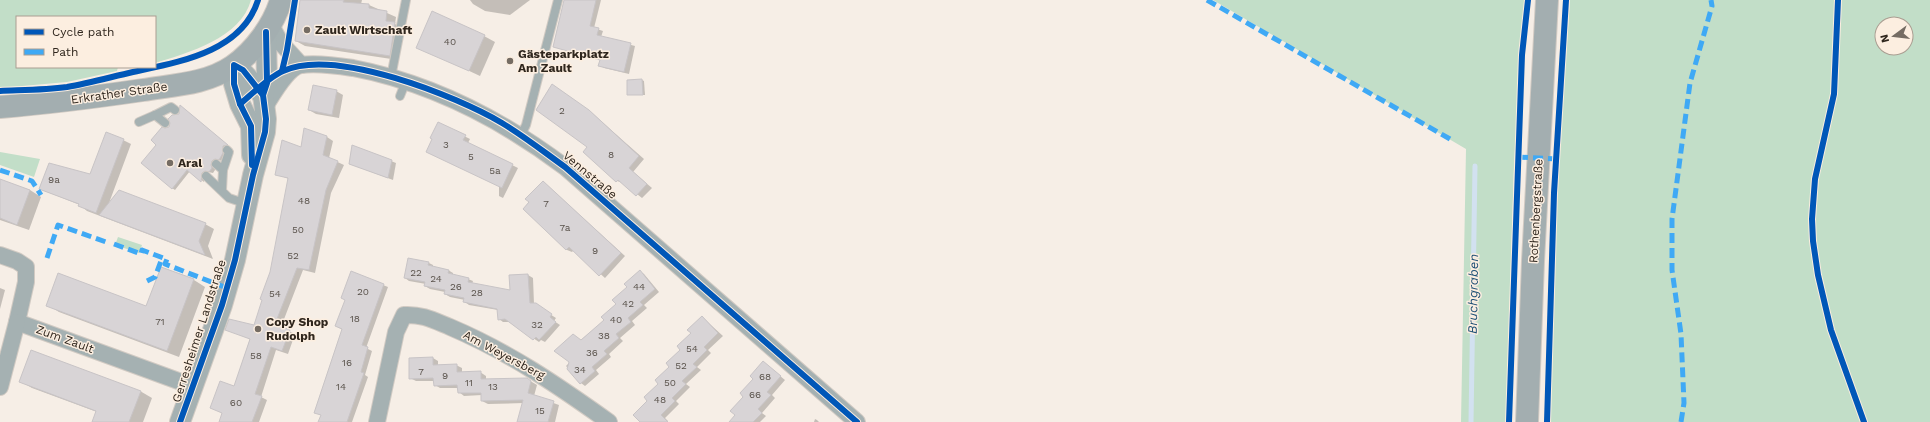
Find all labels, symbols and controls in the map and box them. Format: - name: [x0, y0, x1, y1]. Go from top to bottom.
- legend: [16, 16, 156, 68]
- north arrow: [1874, 16, 1914, 56]
- place label: Zault Wirtschaft: [315, 23, 413, 37]
- text: Cycle path: [52, 25, 114, 39]
- marker: Zault Wirtschaft: [302, 25, 312, 35]
- text: N: [1877, 33, 1892, 44]
- house number: 40: [444, 36, 456, 47]
- text: Path: [52, 45, 78, 59]
- place label: Gästeparkplatz Am Zault: [518, 47, 609, 75]
- marker: Gästeparkplatz Am Zault: [505, 56, 515, 66]
- street label: Erkrather Straße: [70, 79, 168, 107]
- house number: 2: [559, 105, 565, 116]
- house number: 3: [443, 139, 449, 150]
- street label: Vennstraße: [560, 148, 620, 202]
- house number: 8: [608, 149, 614, 160]
- house number: 5: [468, 151, 474, 162]
- place label: Aral: [178, 156, 202, 170]
- marker: Aral: [165, 158, 175, 168]
- street label: Rothenbergstraße: [1526, 158, 1546, 263]
- house number: 5a: [489, 165, 501, 176]
- house number: 9a: [48, 174, 60, 185]
- house number: 48: [298, 195, 310, 206]
- house number: 7: [543, 198, 549, 209]
- house number: 7a: [560, 222, 571, 233]
- house number: 50: [292, 224, 304, 235]
- house number: 9: [592, 245, 598, 256]
- house number: 52: [287, 250, 299, 261]
- water label: Bruchgraben: [1465, 254, 1481, 334]
- street label: Gerresheimer Landstraße: [169, 258, 229, 404]
- house number: 22: [410, 267, 422, 278]
- house number: 24: [430, 273, 442, 284]
- house number: 26: [450, 281, 462, 292]
- house number: 44: [633, 281, 645, 292]
- house number: 20: [357, 286, 369, 297]
- house number: 28: [471, 287, 483, 298]
- house number: 54: [269, 288, 281, 299]
- house number: 42: [622, 298, 634, 309]
- house number: 18: [350, 313, 360, 324]
- house number: 40: [610, 314, 622, 325]
- place label: Copy Shop Rudolph: [266, 315, 329, 343]
- house number: 71: [155, 316, 165, 327]
- house number: 32: [531, 319, 543, 330]
- street label: Zum Zault: [34, 322, 96, 356]
- marker: Copy Shop Rudolph: [253, 324, 263, 334]
- street label: Am Weyersberg: [461, 328, 548, 383]
- house number: 38: [598, 330, 610, 341]
- house number: 54: [686, 343, 698, 354]
- house number: 36: [586, 347, 598, 358]
- house number: 58: [250, 350, 262, 361]
- house number: 16: [342, 357, 352, 368]
- house number: 52: [675, 360, 687, 371]
- house number: 34: [574, 364, 586, 375]
- house number: 7: [418, 366, 424, 377]
- house number: 9: [442, 370, 448, 381]
- house number: 68: [759, 371, 771, 382]
- house number: 11: [465, 377, 473, 388]
- house number: 50: [664, 377, 676, 388]
- house number: 14: [336, 381, 346, 392]
- house number: 13: [488, 381, 498, 392]
- house number: 66: [749, 389, 761, 400]
- house number: 48: [654, 394, 666, 405]
- house number: 60: [230, 397, 242, 408]
- house number: 15: [535, 405, 545, 416]

